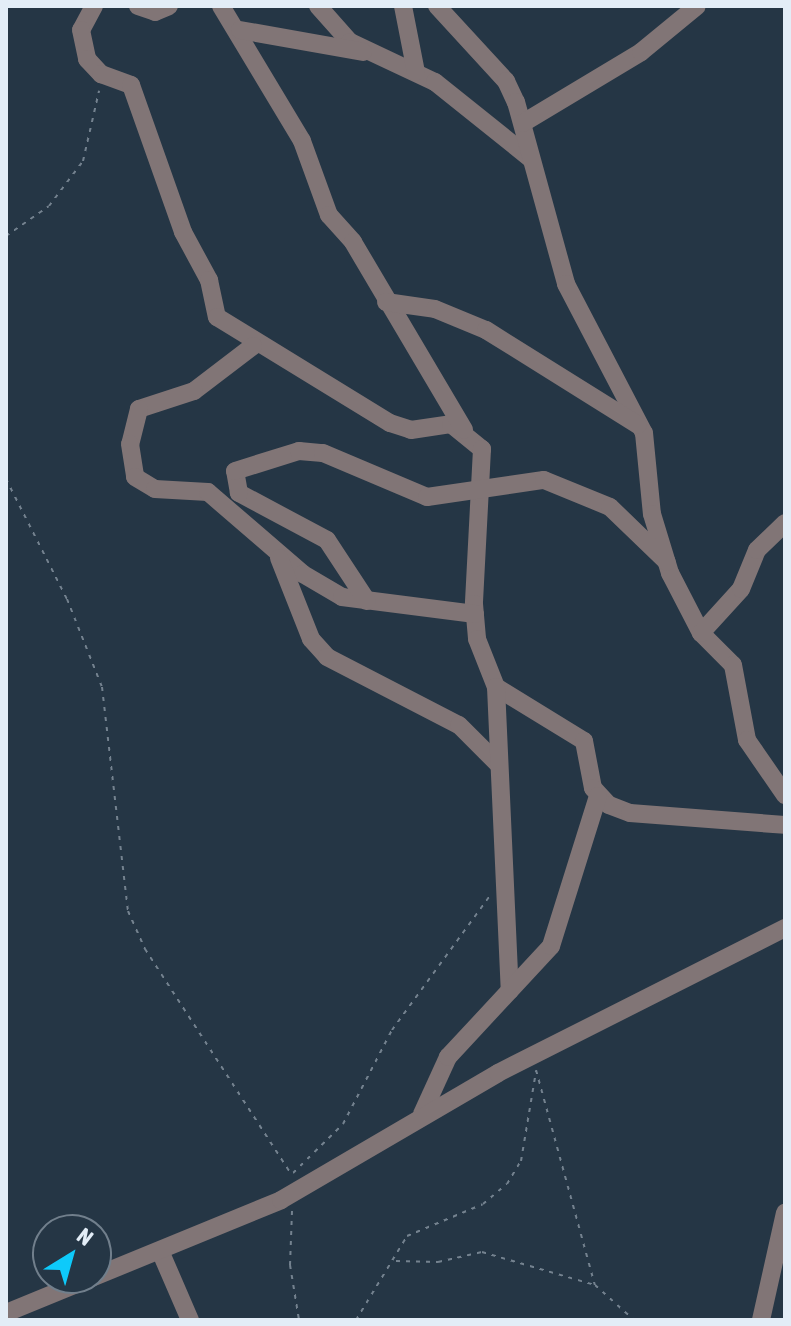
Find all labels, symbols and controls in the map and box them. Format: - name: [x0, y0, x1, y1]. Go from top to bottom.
- north arrow: [32, 1214, 112, 1294]
- text: N: [72, 1222, 98, 1251]

